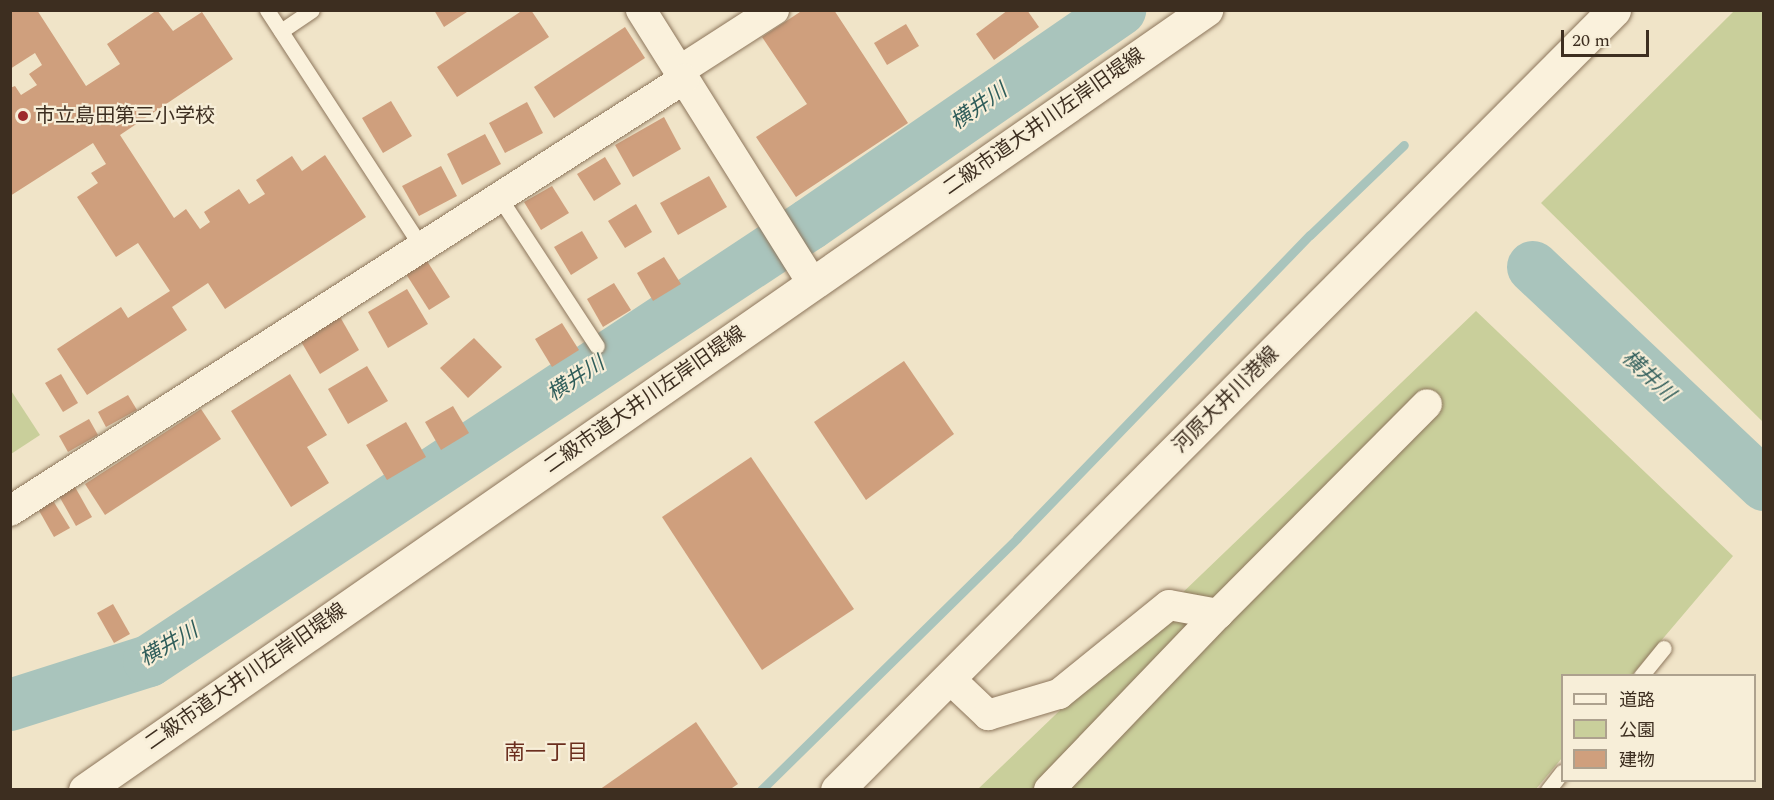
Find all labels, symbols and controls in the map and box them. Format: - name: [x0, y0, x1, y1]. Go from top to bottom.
- scale bar: [1564, 18, 1652, 56]
- text: 20 m: [1572, 27, 1610, 54]
- street label: 二級市道大井川左岸旧堤線: [939, 43, 1149, 201]
- water label: 横井川: [946, 79, 1012, 135]
- place label: 市立島田第三小学校: [35, 104, 215, 128]
- marker: 市立島田第三小学校: [16, 109, 30, 123]
- street label: 二級市道大井川左岸旧堤線: [540, 321, 750, 479]
- street label: 河原大井川港線: [1168, 342, 1284, 458]
- water label: 横井川: [1616, 345, 1680, 407]
- water label: 横井川: [543, 351, 609, 407]
- street label: 二級市道大井川左岸旧堤線: [141, 598, 351, 756]
- water label: 横井川: [135, 618, 203, 672]
- legend: [1561, 674, 1756, 782]
- text: 道路: [1619, 687, 1655, 714]
- text: 公園: [1619, 717, 1655, 744]
- district label: 南一丁目: [504, 740, 588, 766]
- text: 建物: [1619, 747, 1655, 774]

